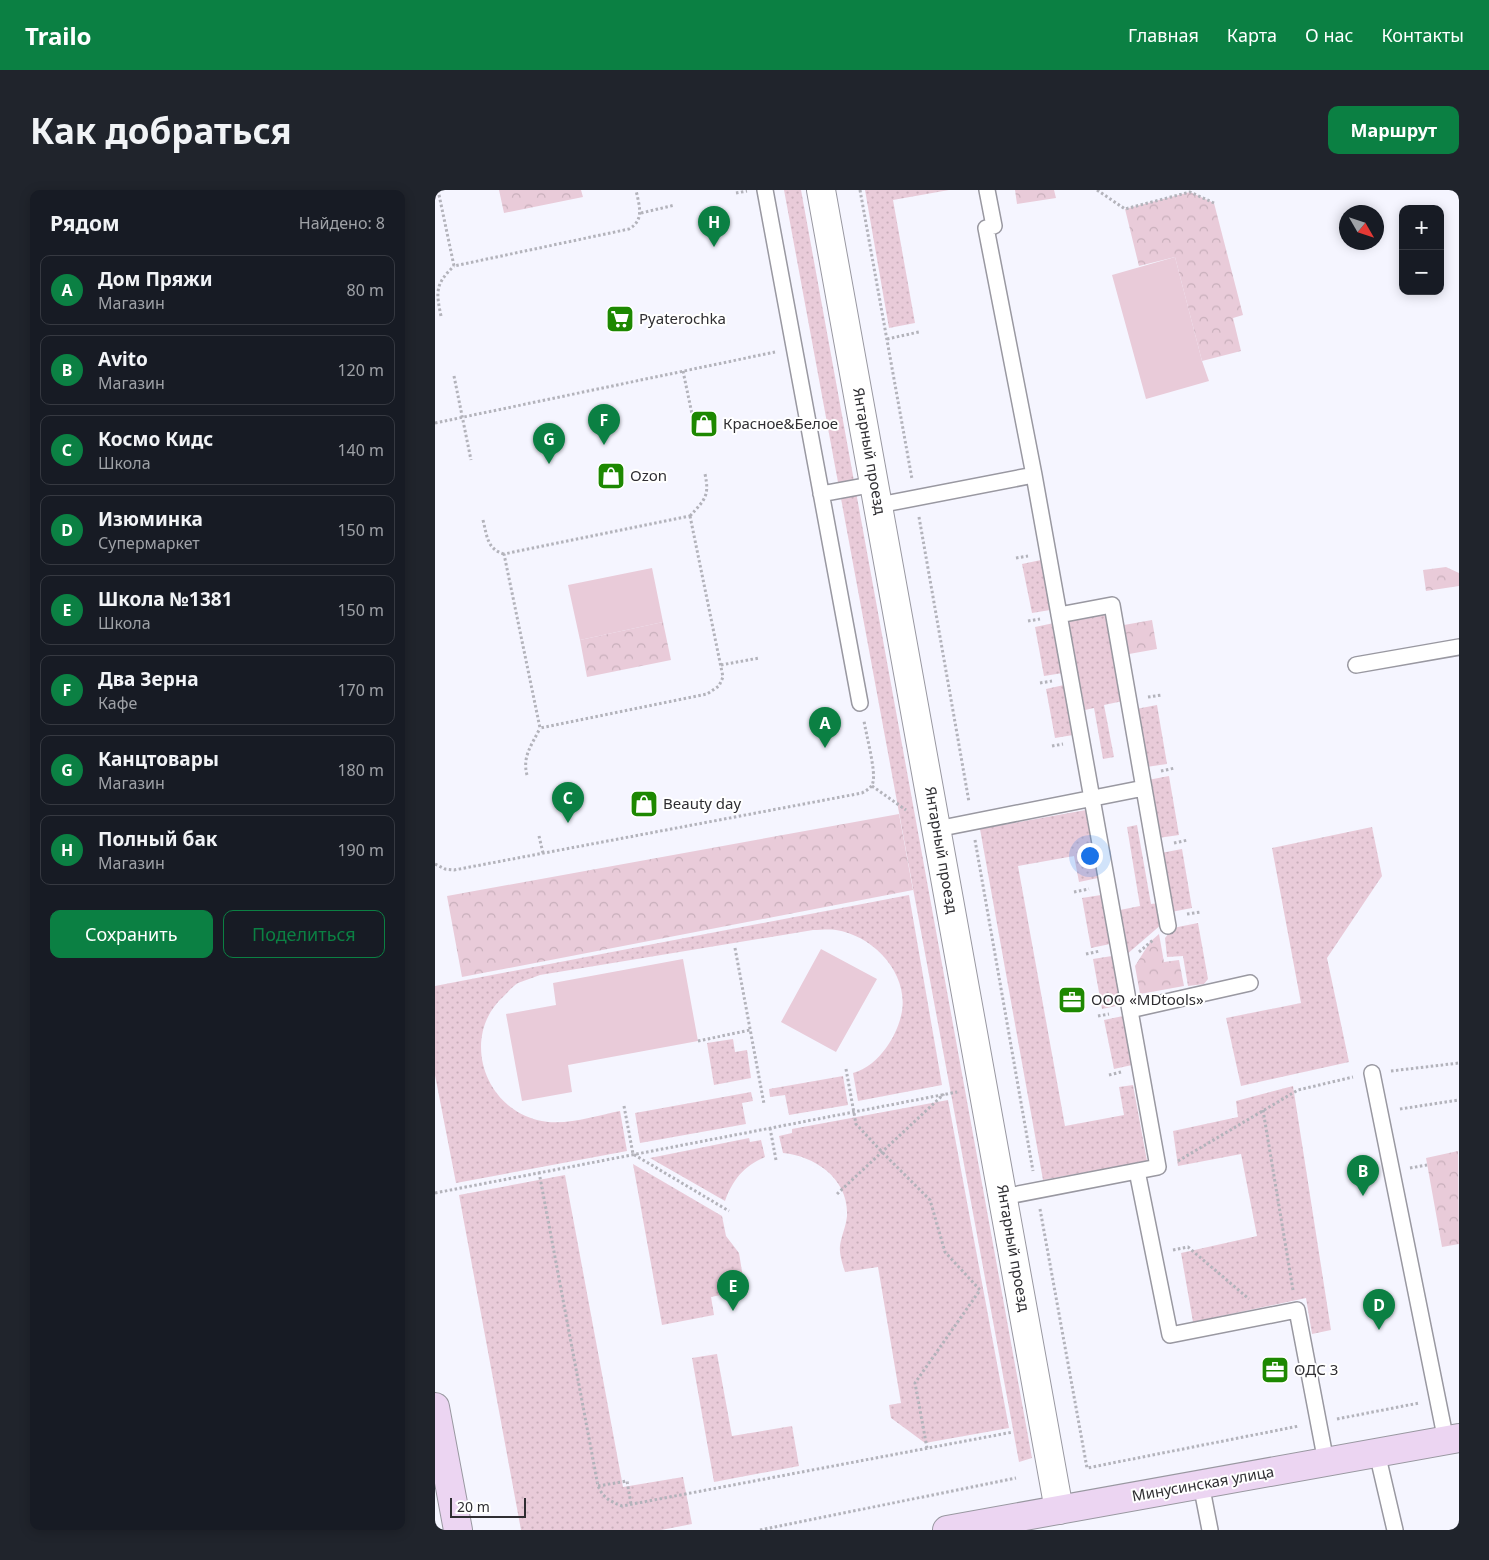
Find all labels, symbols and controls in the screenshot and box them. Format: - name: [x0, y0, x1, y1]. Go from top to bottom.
- text: Trailo: [25, 19, 92, 52]
- text: Главная: [1128, 23, 1199, 47]
- text: Карта: [1227, 23, 1277, 47]
- text: О нас: [1305, 23, 1353, 47]
- text: Контакты: [1381, 23, 1464, 47]
- button: Маршрут: [1328, 106, 1459, 154]
- text: Как добраться: [30, 107, 292, 154]
- north arrow: [1339, 205, 1384, 250]
- map controls: [1399, 205, 1444, 295]
- button: +: [1399, 205, 1444, 250]
- pin: H: [698, 206, 730, 247]
- text: Рядом: [50, 209, 120, 237]
- text: Найдено: 8: [299, 212, 385, 234]
- button: −: [1399, 250, 1444, 295]
- text: Дом Пряжи: [98, 266, 213, 292]
- text: A: [61, 279, 73, 301]
- text: 80 m: [347, 279, 384, 301]
- text: Магазин: [98, 292, 165, 314]
- supermarket icon: Pyaterochka: [605, 304, 635, 334]
- place label: Pyaterochka: [639, 308, 726, 328]
- text: Avito: [98, 346, 148, 372]
- text: B: [62, 359, 72, 381]
- text: 120 m: [337, 359, 384, 381]
- text: Магазин: [98, 372, 165, 394]
- street label: Янтарный проезд: [849, 386, 891, 516]
- pin: F: [588, 404, 620, 445]
- shop icon: Красное&Белое: [689, 409, 719, 439]
- place label: Красное&Белое: [723, 413, 838, 433]
- pin: G: [533, 423, 565, 464]
- text: Космо Кидс: [98, 426, 213, 452]
- text: C: [62, 439, 72, 461]
- text: 140 m: [337, 439, 384, 461]
- text: Школа: [98, 452, 151, 474]
- shop icon: Ozon: [596, 461, 626, 491]
- place label: Ozon: [630, 465, 667, 485]
- text: Изюминка: [98, 506, 203, 532]
- text: D: [61, 519, 73, 541]
- text: 150 m: [337, 519, 384, 541]
- text: Супермаркет: [98, 532, 200, 554]
- text: Школа №1381: [98, 586, 233, 612]
- text: E: [63, 599, 71, 621]
- text: 150 m: [337, 599, 384, 621]
- text: Школа: [98, 612, 151, 634]
- text: Два Зерна: [98, 666, 199, 692]
- text: F: [63, 679, 71, 701]
- text: 170 m: [337, 679, 384, 701]
- text: Кафе: [98, 692, 137, 714]
- pin: A: [809, 707, 841, 748]
- text: Канцтовары: [98, 746, 219, 772]
- text: G: [61, 759, 73, 781]
- text: 180 m: [337, 759, 384, 781]
- text: Магазин: [98, 772, 165, 794]
- pin: C: [552, 782, 584, 823]
- street label: Янтарный проезд: [921, 785, 963, 915]
- shop icon: Beauty day: [629, 789, 659, 819]
- place label: Beauty day: [663, 793, 742, 813]
- text: Полный бак: [98, 826, 217, 852]
- text: H: [61, 839, 73, 861]
- text: 190 m: [337, 839, 384, 861]
- your location: [1077, 843, 1103, 869]
- text: Магазин: [98, 852, 165, 874]
- button: Сохранить: [50, 910, 213, 958]
- button: Поделиться: [223, 910, 385, 958]
- office icon: ООО «MDtools»: [1057, 985, 1087, 1015]
- place label: ООО «MDtools»: [1091, 989, 1204, 1009]
- pin: B: [1347, 1155, 1379, 1196]
- street label: Янтарный проезд: [993, 1183, 1035, 1313]
- pin: E: [717, 1270, 749, 1311]
- pin: D: [1363, 1289, 1395, 1330]
- office icon: ОДС 3: [1260, 1355, 1290, 1385]
- place label: ОДС 3: [1294, 1359, 1338, 1379]
- street label: Минусинская улица: [1130, 1461, 1275, 1505]
- scale bar: [450, 1495, 526, 1518]
- text: 20 m: [457, 1497, 490, 1516]

